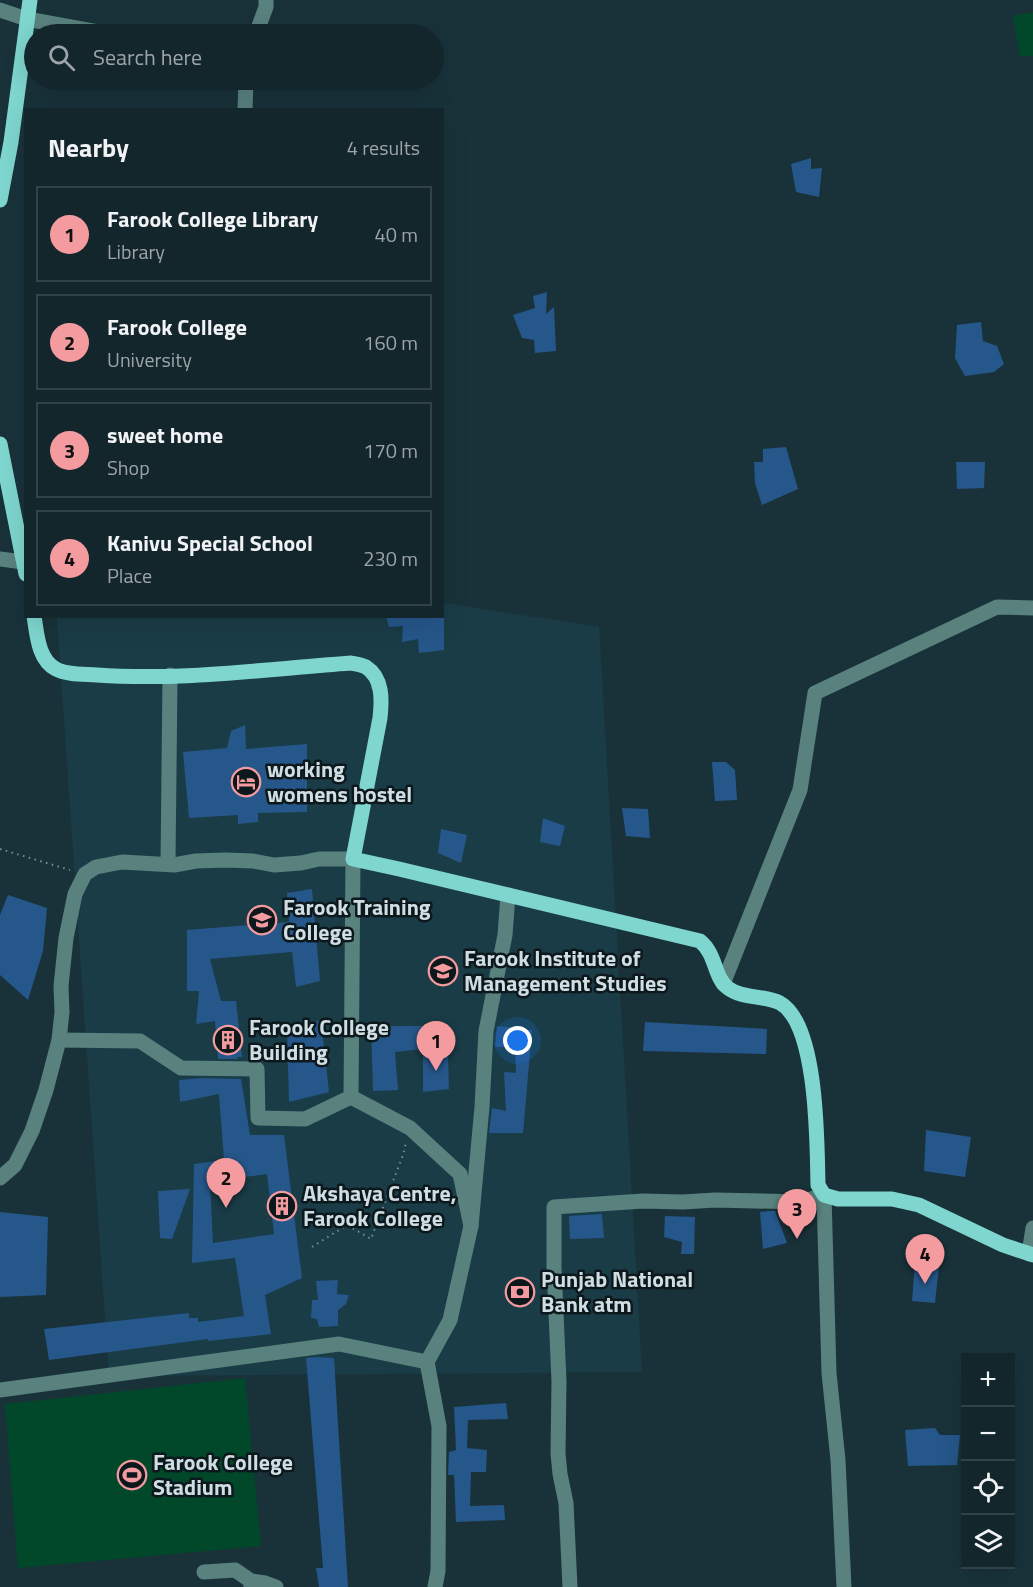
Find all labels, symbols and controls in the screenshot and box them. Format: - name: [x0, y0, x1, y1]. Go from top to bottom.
- search box: [24, 24, 444, 90]
- text: Search here: [93, 40, 202, 74]
- icon: search: [45, 41, 78, 74]
- text: Nearby: [48, 128, 129, 167]
- text: 4 results: [347, 132, 420, 163]
- text: Farook College Library: [107, 202, 318, 236]
- text: 1: [64, 219, 75, 250]
- text: 40 m: [374, 219, 418, 250]
- text: Library: [107, 236, 165, 267]
- text: Farook College: [107, 310, 247, 344]
- text: 2: [64, 327, 75, 358]
- text: 160 m: [363, 327, 418, 358]
- text: University: [107, 344, 192, 375]
- text: sweet home: [107, 418, 223, 452]
- text: 3: [64, 435, 75, 466]
- text: 170 m: [363, 435, 418, 466]
- text: Shop: [107, 452, 150, 483]
- text: Kanivu Special School: [107, 526, 313, 560]
- text: 4: [64, 543, 75, 574]
- text: 230 m: [363, 543, 418, 574]
- text: Place: [107, 560, 152, 591]
- place label: working womens hostel: [267, 752, 412, 811]
- hotel icon: working womens hostel: [230, 766, 262, 798]
- place label: Farook Training College: [283, 890, 431, 949]
- school or university icon: Farook Training College: [246, 904, 278, 936]
- place label: Farook Institute of Management Studies: [464, 941, 667, 1000]
- school or university icon: Farook Institute of Management Studies: [427, 955, 459, 987]
- place label: Farook College Building: [249, 1010, 389, 1069]
- pin: 1: [416, 1022, 456, 1071]
- building icon: Farook College Building: [212, 1024, 244, 1056]
- your location: [503, 1026, 532, 1055]
- pin: 2: [206, 1158, 246, 1208]
- place label: Akshaya Centre, Farook College: [303, 1176, 456, 1235]
- building icon: Akshaya Centre, Farook College: [266, 1190, 298, 1222]
- pin: 3: [778, 1190, 816, 1239]
- pin: 4: [906, 1234, 944, 1284]
- place label: Punjab National Bank atm: [541, 1262, 693, 1321]
- bank icon: Punjab National Bank atm: [504, 1276, 536, 1308]
- map controls: [961, 1353, 1015, 1569]
- button: +: [961, 1353, 1015, 1407]
- button: −: [961, 1407, 1015, 1461]
- place label: Farook College Stadium: [153, 1445, 293, 1504]
- sports icon: Farook College Stadium: [116, 1459, 148, 1491]
- button: locate: [961, 1461, 1015, 1515]
- button: layers: [961, 1515, 1015, 1569]

